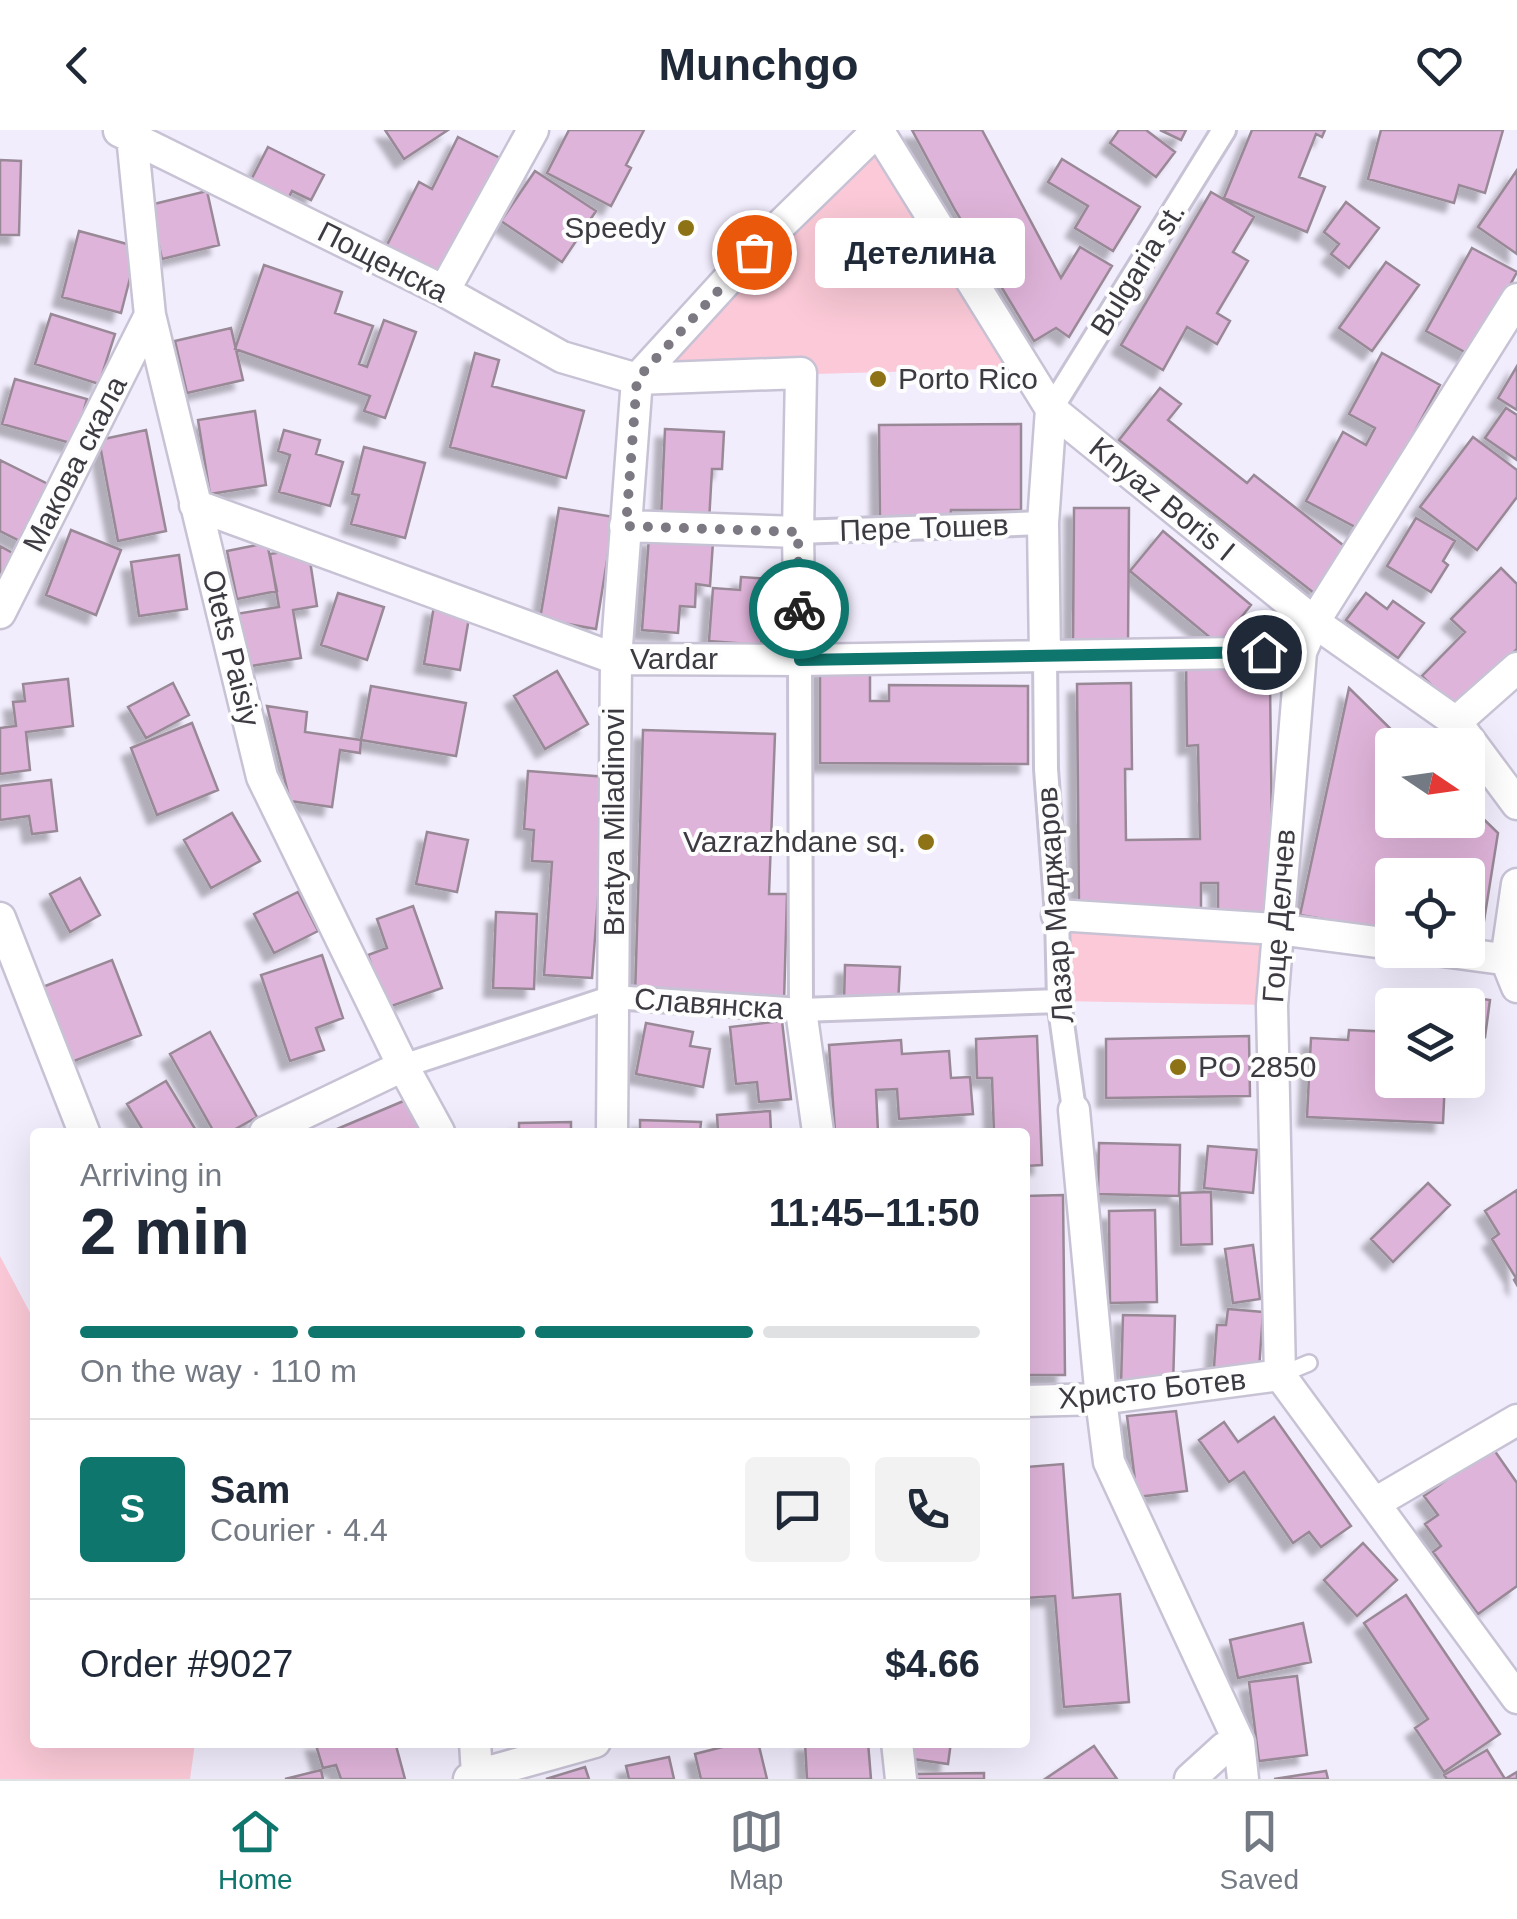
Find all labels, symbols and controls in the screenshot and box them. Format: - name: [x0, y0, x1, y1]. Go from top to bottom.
- icon: back: [50, 38, 105, 93]
- icon: heart: [1412, 38, 1467, 93]
- text: Munchgo: [659, 39, 858, 90]
- street label: Bulgaria st.: [1084, 196, 1191, 341]
- pin: [712, 210, 797, 295]
- place label: Speedy: [564, 211, 666, 244]
- street label: Пощенска: [313, 215, 454, 308]
- marker: Speedy: [675, 217, 697, 239]
- callout: Детелина: [814, 217, 1024, 287]
- icon: bag: [727, 225, 782, 280]
- text: Детелина: [844, 235, 996, 271]
- place label: Porto Rico: [898, 362, 1038, 395]
- marker: Porto Rico: [867, 368, 889, 390]
- street label: Макова скала: [16, 370, 133, 557]
- street label: Knyaz Boris I: [1083, 430, 1241, 567]
- street label: Пере Тошев: [839, 508, 1009, 547]
- courier: [749, 559, 849, 659]
- street label: Otets Paisiy: [196, 566, 267, 730]
- icon: bike: [772, 582, 827, 637]
- pin: [1222, 610, 1307, 695]
- icon: home: [1237, 625, 1292, 680]
- street label: Vardar: [630, 642, 718, 675]
- street label: Bratya Miladinovi: [597, 708, 630, 936]
- north arrow: [1375, 728, 1485, 838]
- map controls: [1375, 728, 1485, 1098]
- street label: Лазар Маджаров: [1030, 786, 1079, 1024]
- place label: Vazrazhdane sq.: [683, 825, 906, 858]
- street label: Гоце Делчев: [1256, 828, 1301, 1004]
- marker: Vazrazhdane sq.: [915, 831, 937, 853]
- button: locate: [1375, 858, 1485, 968]
- street label: Славянска: [633, 982, 785, 1025]
- button: layers: [1375, 988, 1485, 1098]
- place label: PO 2850: [1198, 1050, 1316, 1083]
- marker: PO 2850: [1167, 1056, 1189, 1078]
- text: Arriving in: [80, 1157, 222, 1193]
- text: 11:45–11:50: [769, 1192, 980, 1234]
- text: 2 min: [80, 1195, 250, 1268]
- text: On the way · 110 m: [80, 1353, 357, 1389]
- street label: Христо Ботев: [1056, 1362, 1247, 1415]
- button: chat: [745, 1457, 850, 1562]
- button: phone: [875, 1457, 980, 1562]
- text: Sam: [210, 1469, 290, 1511]
- text: S: [120, 1488, 145, 1530]
- text: Courier · 4.4: [210, 1512, 388, 1548]
- text: Order #9027: [80, 1643, 293, 1685]
- text: $4.66: [885, 1643, 980, 1685]
- tab: Home: [218, 1804, 293, 1896]
- tab: Map: [729, 1804, 784, 1896]
- tab: Saved: [1220, 1804, 1299, 1896]

